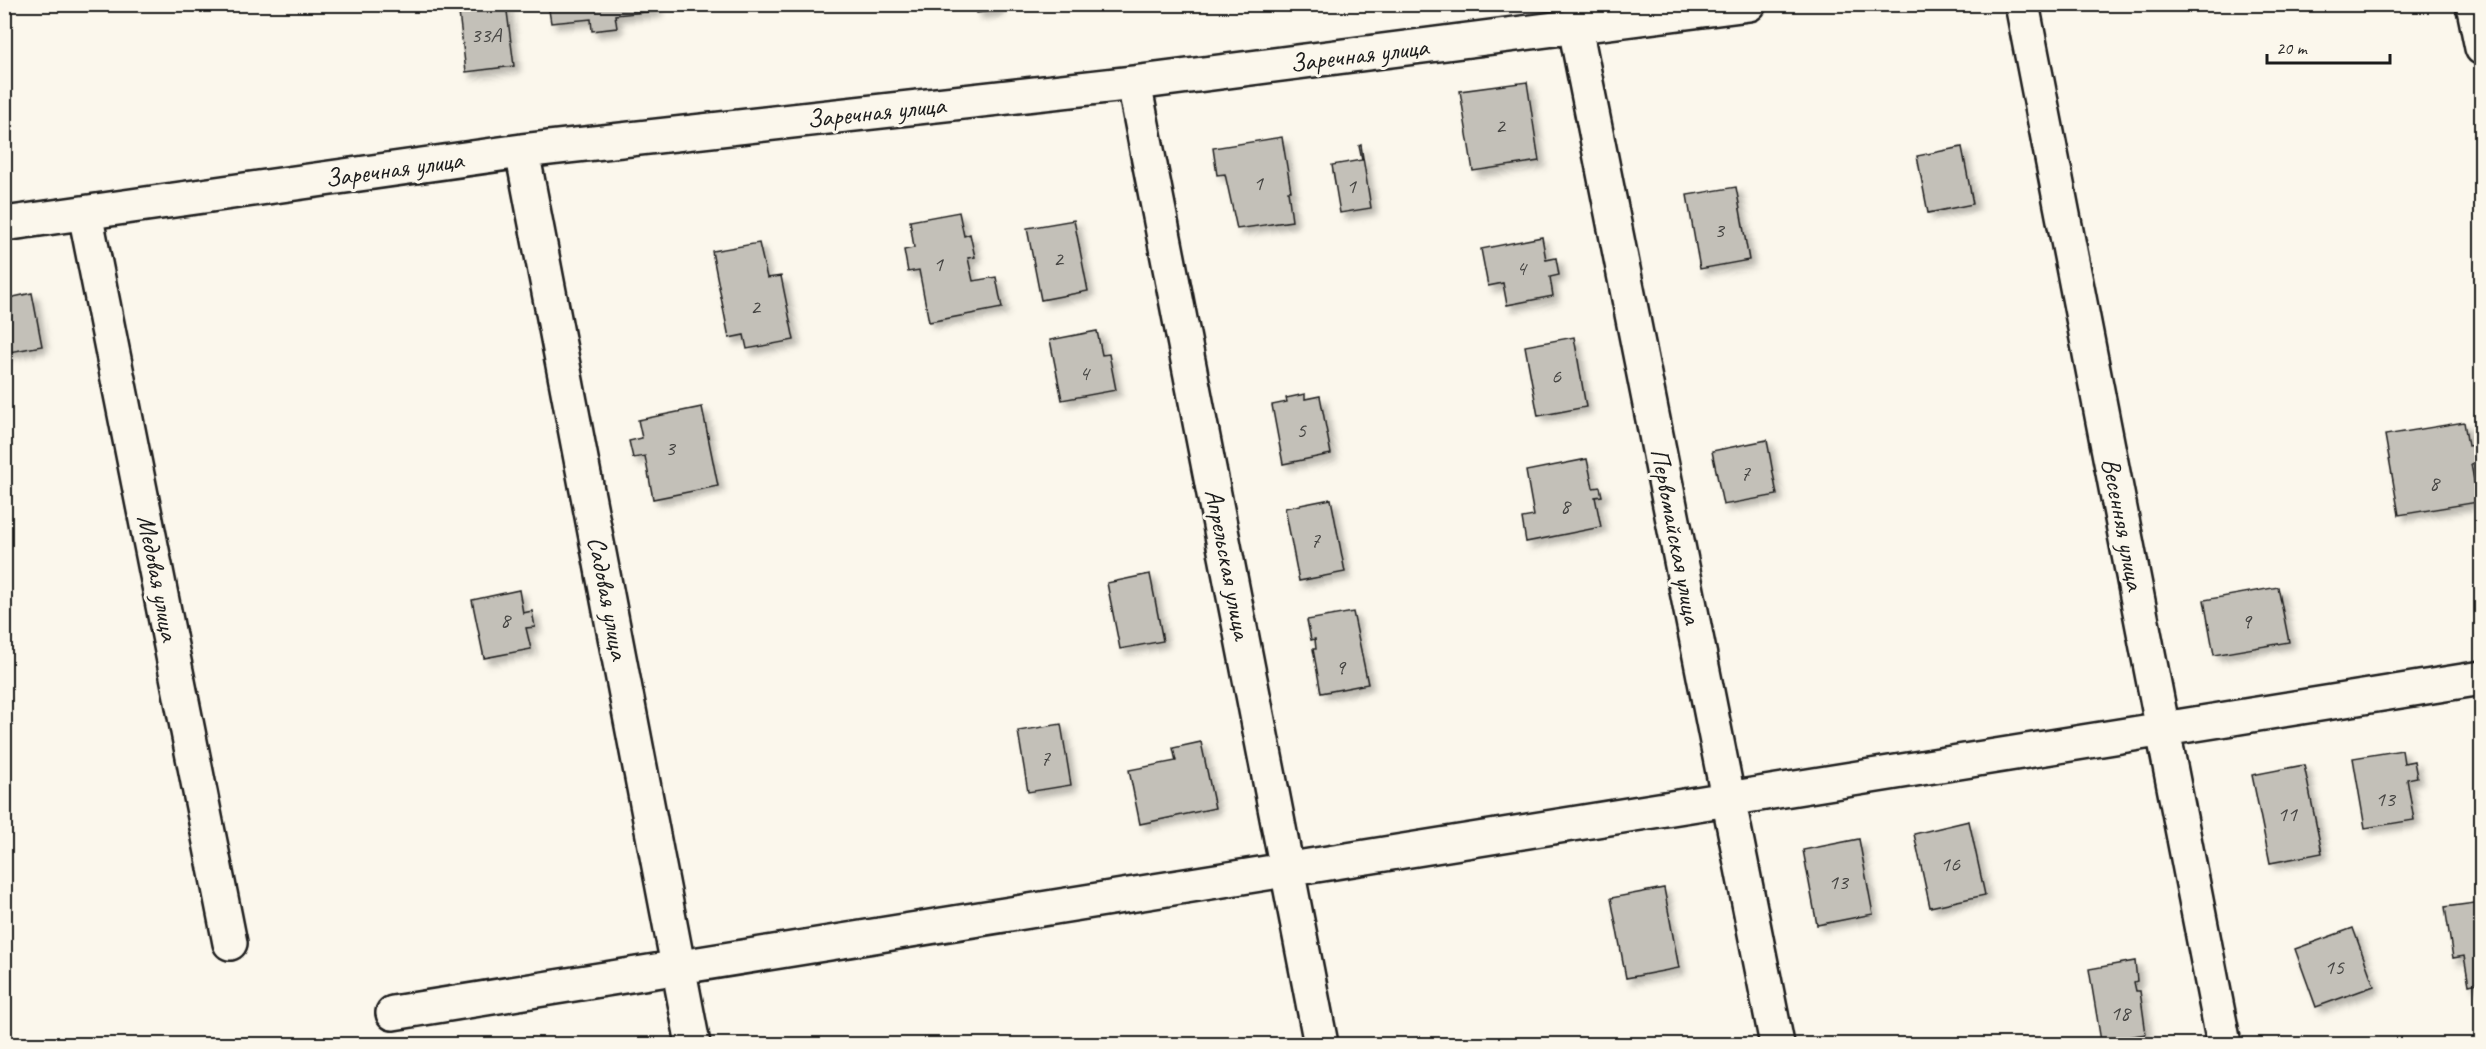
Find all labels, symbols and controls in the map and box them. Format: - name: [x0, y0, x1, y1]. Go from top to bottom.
- house number: 33А: [471, 21, 502, 49]
- scale bar: [2267, 27, 2390, 65]
- street label: Заречная улица: [1288, 30, 1432, 80]
- text: 20 m: [2276, 37, 2309, 59]
- street label: Заречная улица: [805, 88, 949, 136]
- house number: 2: [1495, 112, 1507, 140]
- street label: Заречная улица: [323, 143, 467, 195]
- house number: 1: [1253, 169, 1264, 197]
- house number: 1: [1346, 172, 1357, 200]
- house number: 3: [1714, 216, 1726, 244]
- house number: 2: [1053, 245, 1065, 273]
- house number: 1: [933, 250, 944, 278]
- house number: 4: [1516, 254, 1528, 282]
- house number: 2: [750, 293, 762, 321]
- house number: 4: [1079, 359, 1091, 387]
- house number: 6: [1551, 362, 1562, 390]
- house number: 5: [1296, 416, 1307, 444]
- house number: 3: [665, 434, 677, 462]
- street label: Первомайская улица: [1643, 445, 1710, 628]
- street label: Весенняя улица: [2094, 455, 2152, 594]
- house number: 7: [1740, 459, 1751, 487]
- house number: 8: [2429, 469, 2441, 497]
- street label: Апрельская улица: [1197, 486, 1259, 644]
- house number: 8: [1560, 492, 1572, 520]
- street label: Медовая улица: [130, 512, 187, 645]
- house number: 7: [1310, 526, 1321, 554]
- street label: Садовая улица: [580, 534, 636, 664]
- house number: 8: [500, 606, 512, 634]
- house number: 9: [2241, 607, 2253, 635]
- house number: 9: [1335, 653, 1347, 681]
- house number: 7: [1040, 744, 1051, 772]
- house number: 13: [2375, 785, 2397, 813]
- house number: 11: [2277, 800, 2298, 828]
- house number: 16: [1940, 850, 1961, 878]
- house number: 13: [1828, 868, 1850, 896]
- house number: 15: [2324, 953, 2345, 981]
- house number: 18: [2110, 999, 2132, 1027]

